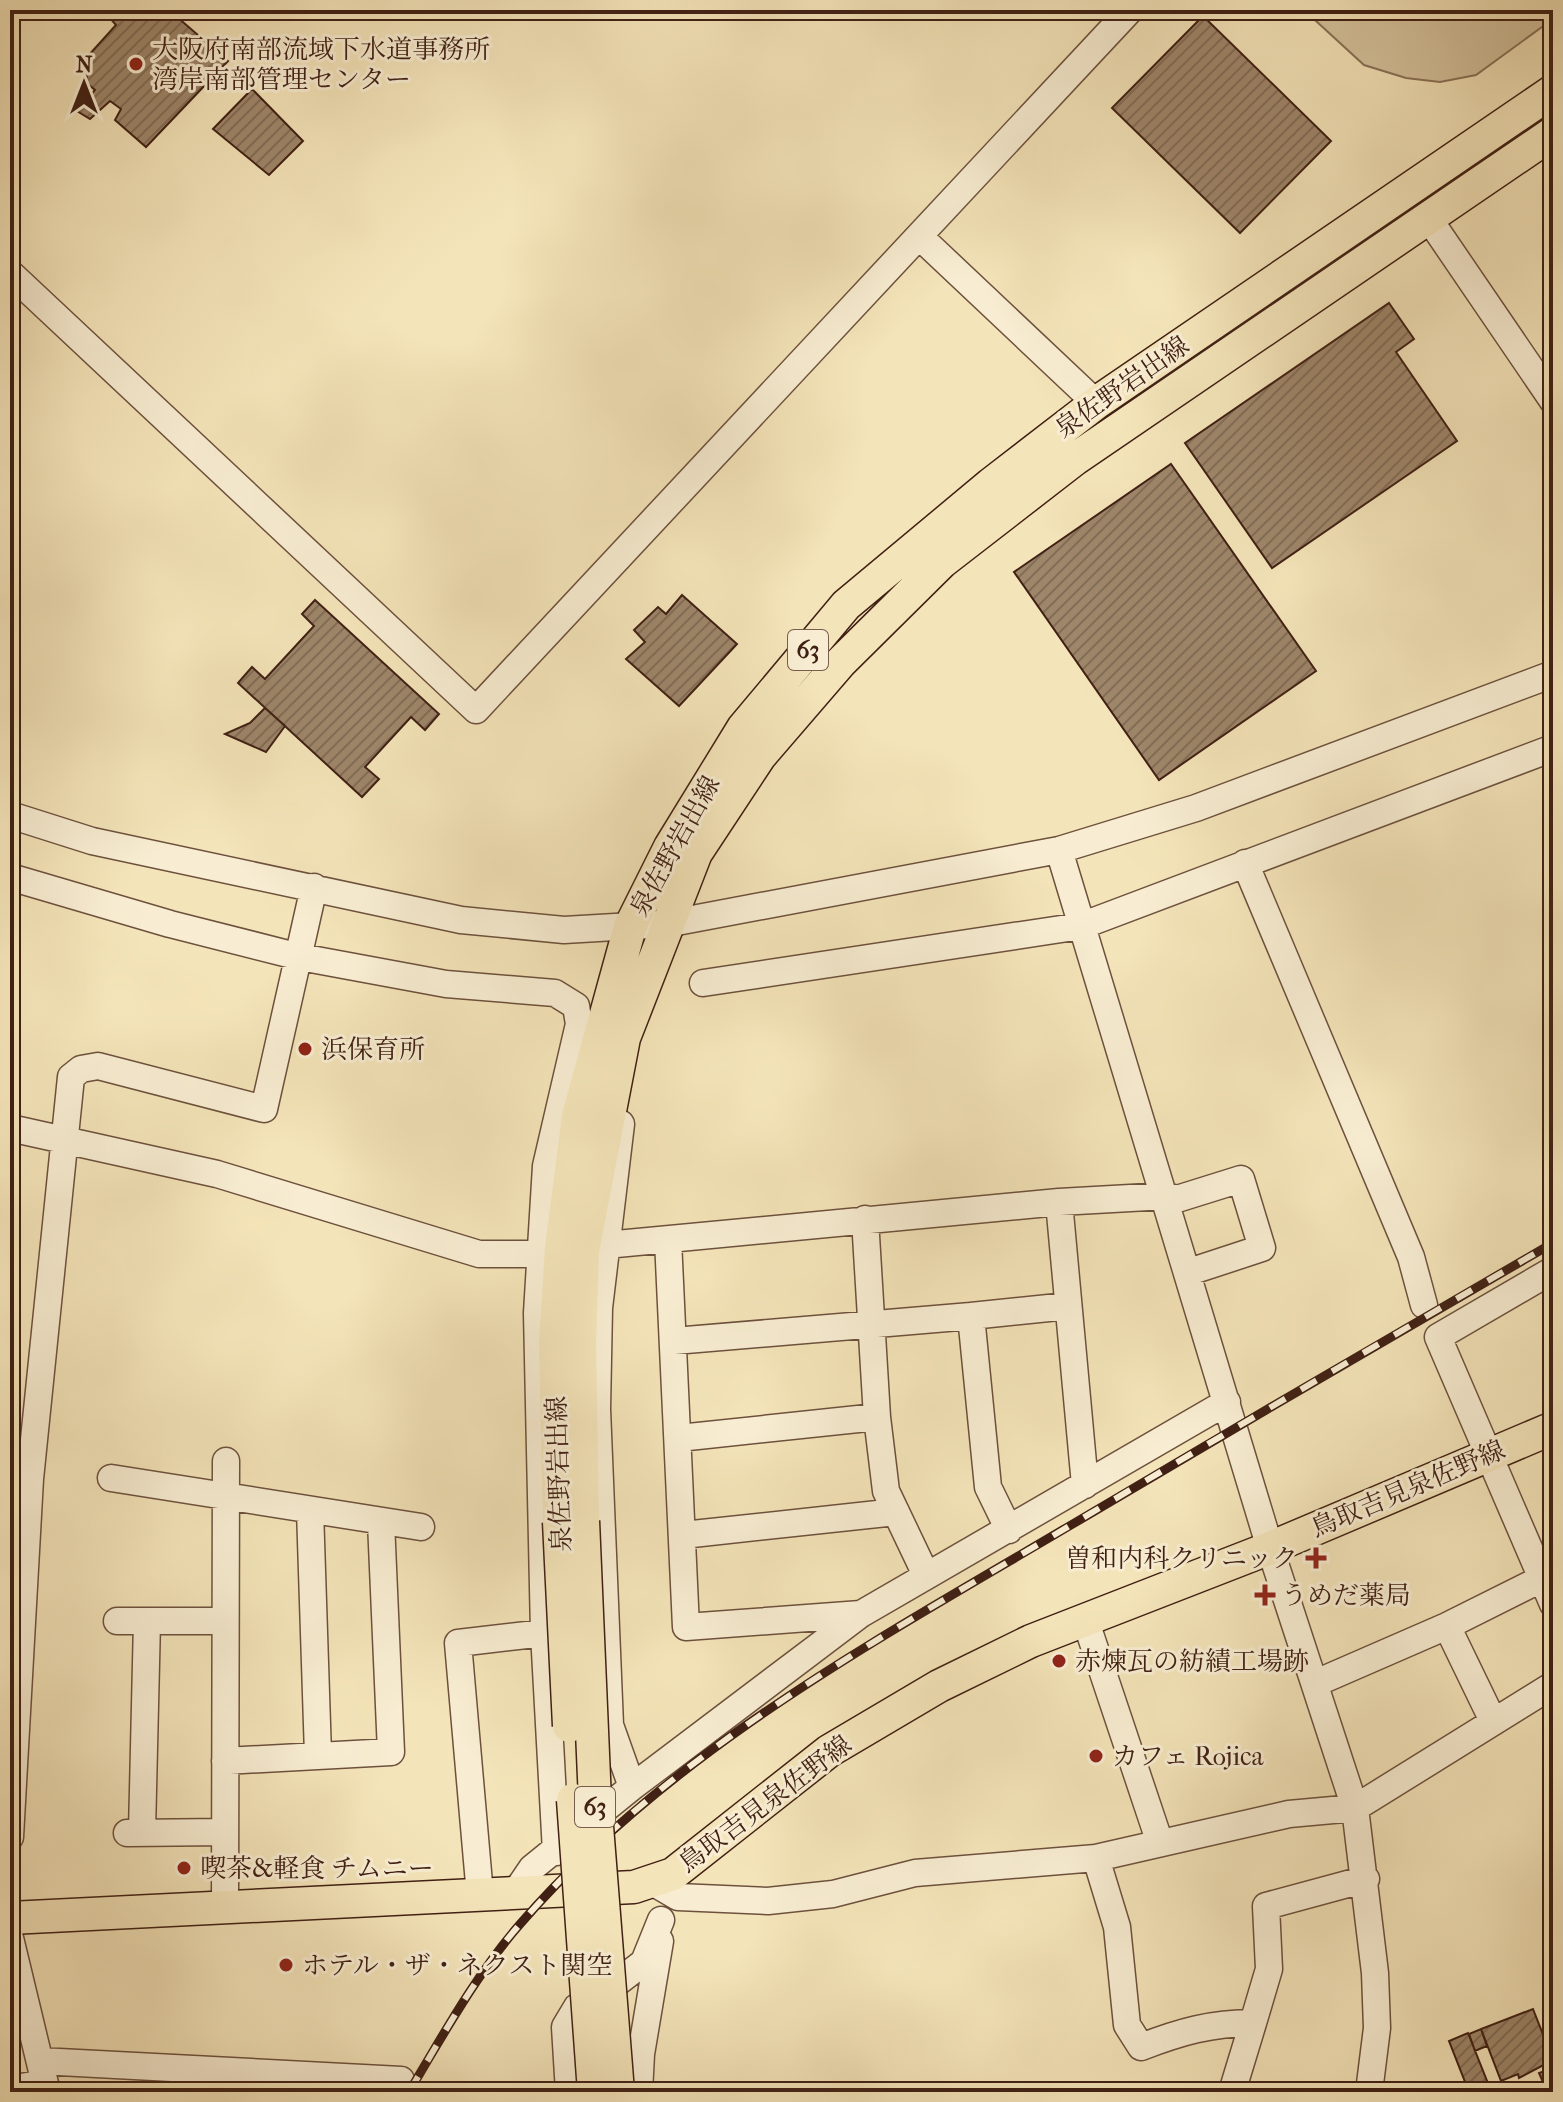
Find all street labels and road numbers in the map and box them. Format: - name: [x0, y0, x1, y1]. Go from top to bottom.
- street label: 泉佐野岩出線: [1049, 330, 1195, 444]
- road number: 63: [788, 630, 828, 670]
- street label: 泉佐野岩出線: [624, 770, 726, 922]
- street label: 泉佐野岩出線: [541, 1395, 577, 1553]
- street label: 鳥取吉見泉佐野線: [1306, 1434, 1510, 1544]
- street label: 鳥取吉見泉佐野線: [673, 1729, 857, 1879]
- road number: 63: [575, 1787, 615, 1827]

